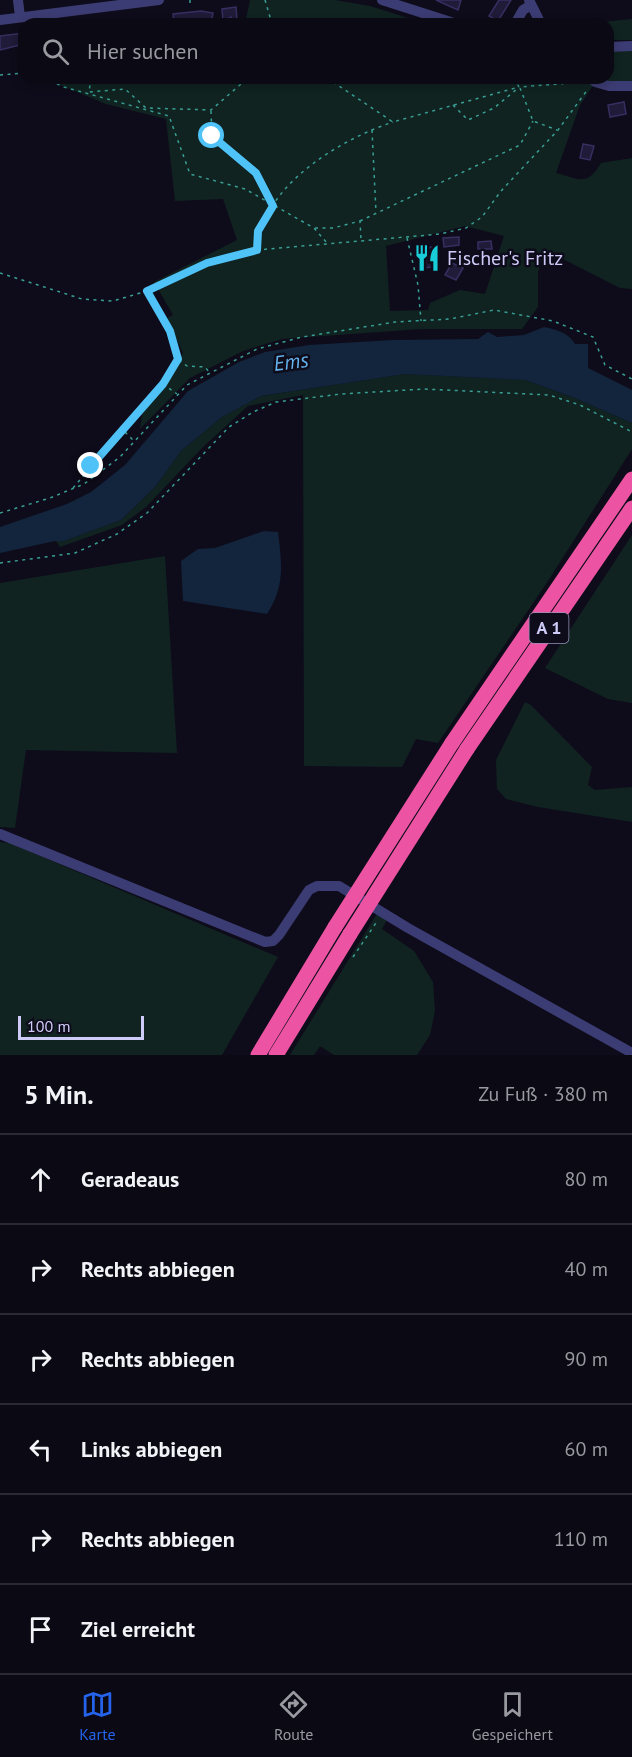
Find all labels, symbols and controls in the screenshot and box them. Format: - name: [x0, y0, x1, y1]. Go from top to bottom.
- search box: [18, 18, 614, 84]
- icon: search: [39, 35, 72, 68]
- text: Hier suchen: [87, 37, 199, 65]
- route start: [198, 122, 224, 148]
- restaurant icon: Fischer's Fritz: [412, 243, 442, 273]
- place label: Fischer's Fritz: [447, 245, 563, 271]
- water label: Ems: [272, 346, 311, 377]
- route end: [77, 452, 103, 478]
- road number: A 1: [530, 613, 568, 643]
- scale bar: [18, 1013, 144, 1040]
- text: 100 m: [27, 1016, 70, 1036]
- text: 5 Min.: [24, 1078, 94, 1111]
- text: Zu Fuß · 380 m: [478, 1081, 608, 1107]
- icon: ahead: [24, 1163, 57, 1196]
- text: Geradeaus: [81, 1165, 179, 1193]
- text: 80 m: [565, 1166, 608, 1192]
- icon: right: [24, 1253, 57, 1286]
- text: Rechts abbiegen: [81, 1255, 235, 1283]
- text: 40 m: [565, 1256, 608, 1282]
- icon: right: [24, 1343, 57, 1376]
- text: Rechts abbiegen: [81, 1345, 235, 1373]
- text: 90 m: [565, 1346, 608, 1372]
- icon: left: [24, 1433, 57, 1466]
- text: Links abbiegen: [81, 1435, 222, 1463]
- text: 60 m: [565, 1436, 608, 1462]
- icon: right: [24, 1523, 57, 1556]
- text: Rechts abbiegen: [81, 1525, 235, 1553]
- text: 110 m: [554, 1526, 608, 1552]
- icon: arrive: [24, 1613, 57, 1646]
- text: Ziel erreicht: [81, 1615, 195, 1643]
- tab: Karte: [79, 1688, 116, 1744]
- tab: Route: [274, 1688, 313, 1744]
- tab: Gespeichert: [472, 1688, 553, 1744]

